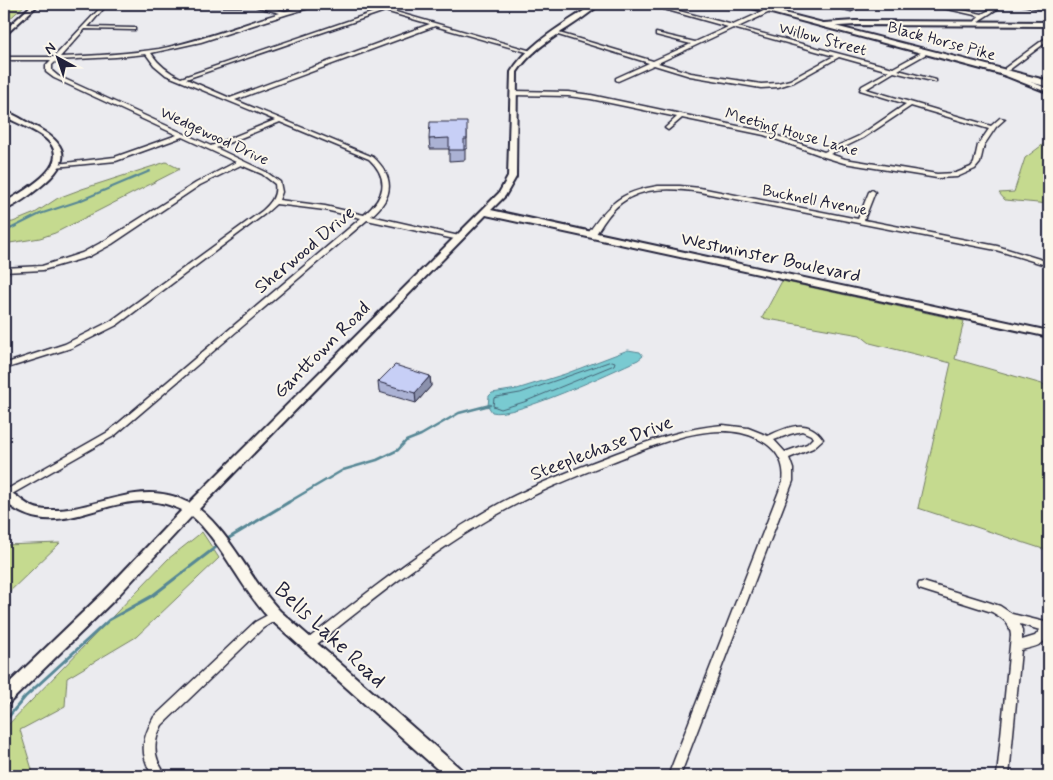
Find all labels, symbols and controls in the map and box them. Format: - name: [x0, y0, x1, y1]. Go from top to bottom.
- street label: Black Horse Pike: [885, 17, 998, 66]
- street label: Willow Street: [776, 18, 869, 61]
- north arrow: [32, 32, 82, 82]
- text: N: [41, 39, 60, 59]
- street label: Wedgewood Drive: [156, 102, 272, 172]
- street label: Meeting House Lane: [722, 103, 861, 162]
- street label: Bucknell Avenue: [760, 180, 870, 221]
- street label: Sherwood Drive: [249, 201, 361, 300]
- street label: Westminster Boulevard: [679, 226, 863, 289]
- street label: Ganttown Road: [268, 296, 376, 404]
- street label: Steeplechase Drive: [527, 410, 676, 487]
- street label: Bells Lake Road: [268, 576, 392, 695]

